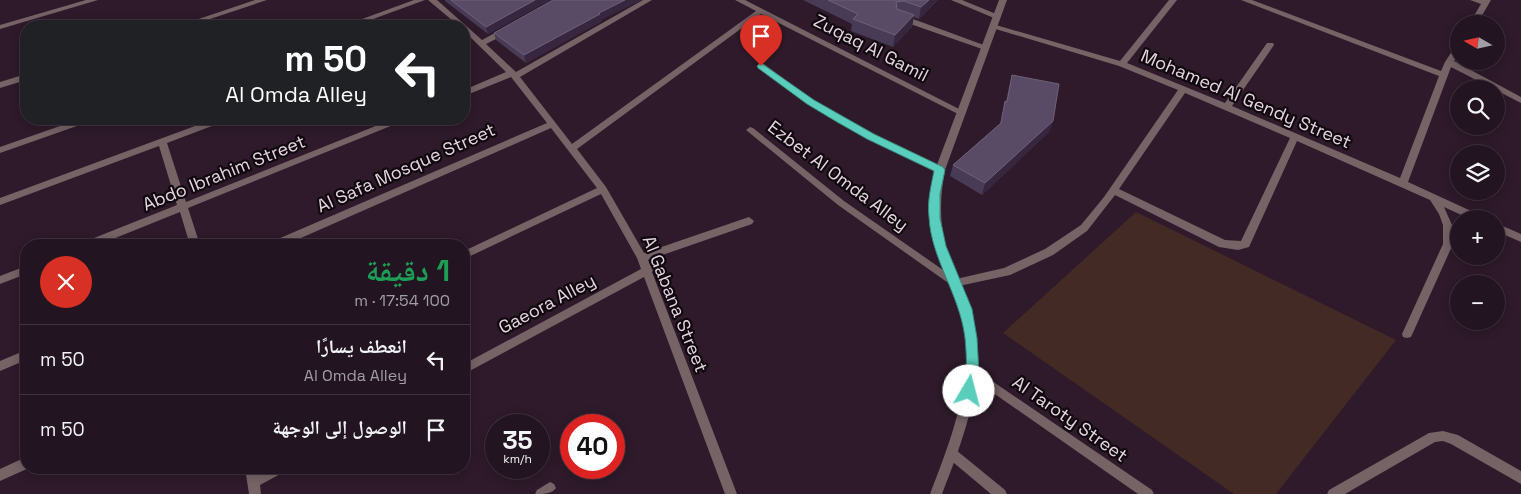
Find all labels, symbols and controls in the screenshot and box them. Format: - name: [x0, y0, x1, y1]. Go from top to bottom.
- street label: Zuqaq Al Gamil: [810, 9, 933, 86]
- pin: [740, 15, 782, 66]
- north arrow: [1450, 15, 1505, 70]
- map controls: [1450, 15, 1505, 330]
- icon: arrive: [747, 22, 775, 50]
- text: 50 m: [285, 37, 367, 81]
- icon: left: [385, 40, 450, 105]
- street label: Mohamed Al Gendy Street: [1138, 44, 1355, 153]
- text: Al Omda Alley: [225, 80, 367, 108]
- button: search: [1450, 80, 1505, 135]
- street label: Ezbet Al Omda Alley: [763, 115, 913, 236]
- street label: Al Safa Mosque Street: [313, 118, 499, 217]
- street label: Abdo Ibrahim Street: [139, 129, 309, 216]
- button: layers: [1450, 145, 1505, 200]
- button: +: [1450, 210, 1505, 265]
- street label: Al Gabana Street: [638, 232, 713, 376]
- text: 1 دقيقة: [366, 251, 450, 290]
- button: close: [40, 256, 92, 308]
- street label: Gaeora Alley: [494, 268, 599, 339]
- button: −: [1450, 275, 1505, 330]
- text: 100 m · 17:54: [354, 290, 450, 311]
- text: انعطف يسارًا: [316, 334, 407, 359]
- icon: left: [422, 346, 450, 374]
- text: 50 m: [40, 347, 85, 372]
- position arrow: [942, 364, 994, 416]
- text: Al Omda Alley: [304, 365, 407, 386]
- street label: Al Taroty Street: [1008, 370, 1132, 467]
- speed limit sign: 40: [560, 414, 625, 479]
- text: الوصول إلى الوجهة: [272, 415, 407, 440]
- icon: arrive: [422, 416, 450, 444]
- text: 50 m: [40, 417, 85, 442]
- text: 35: [502, 424, 533, 456]
- text: km/h: [503, 451, 532, 467]

